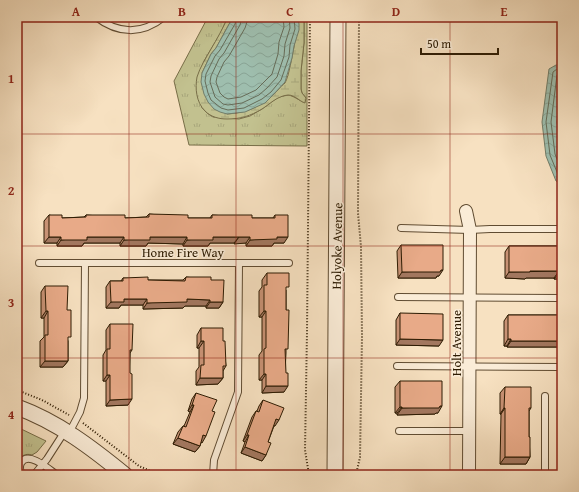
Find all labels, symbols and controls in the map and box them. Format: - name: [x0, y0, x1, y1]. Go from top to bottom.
- text: A: [72, 2, 81, 21]
- text: B: [178, 2, 186, 21]
- text: C: [286, 2, 294, 21]
- text: D: [392, 2, 400, 21]
- text: E: [501, 2, 508, 21]
- scale bar: [421, 30, 498, 56]
- text: 50 m: [427, 35, 451, 52]
- text: 1: [8, 69, 14, 88]
- text: 2: [8, 181, 15, 200]
- street label: Holyoke Avenue: [327, 202, 347, 290]
- street label: Home Fire Way: [142, 243, 225, 262]
- text: 3: [8, 293, 14, 312]
- street label: Holt Avenue: [447, 310, 466, 376]
- text: 4: [8, 405, 15, 424]

